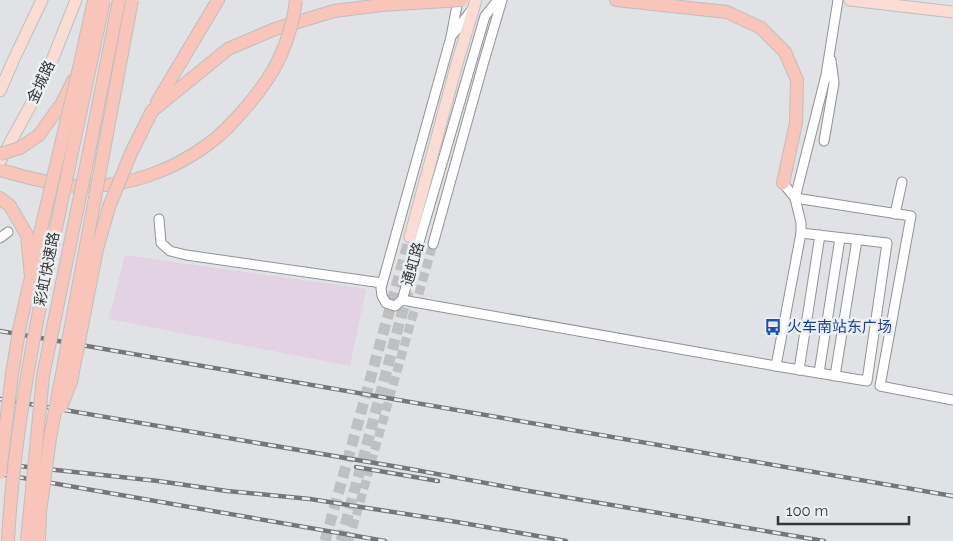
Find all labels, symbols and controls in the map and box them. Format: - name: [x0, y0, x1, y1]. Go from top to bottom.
- street label: 金城路: [23, 58, 59, 106]
- street label: 彩虹快速路: [31, 230, 63, 308]
- street label: 通虹路: [398, 240, 428, 288]
- bus stop icon: 火车南站东广场: [763, 317, 783, 337]
- place label: 火车南站东广场: [787, 318, 892, 336]
- scale bar: [778, 494, 909, 526]
- text: 100 m: [786, 502, 828, 520]

